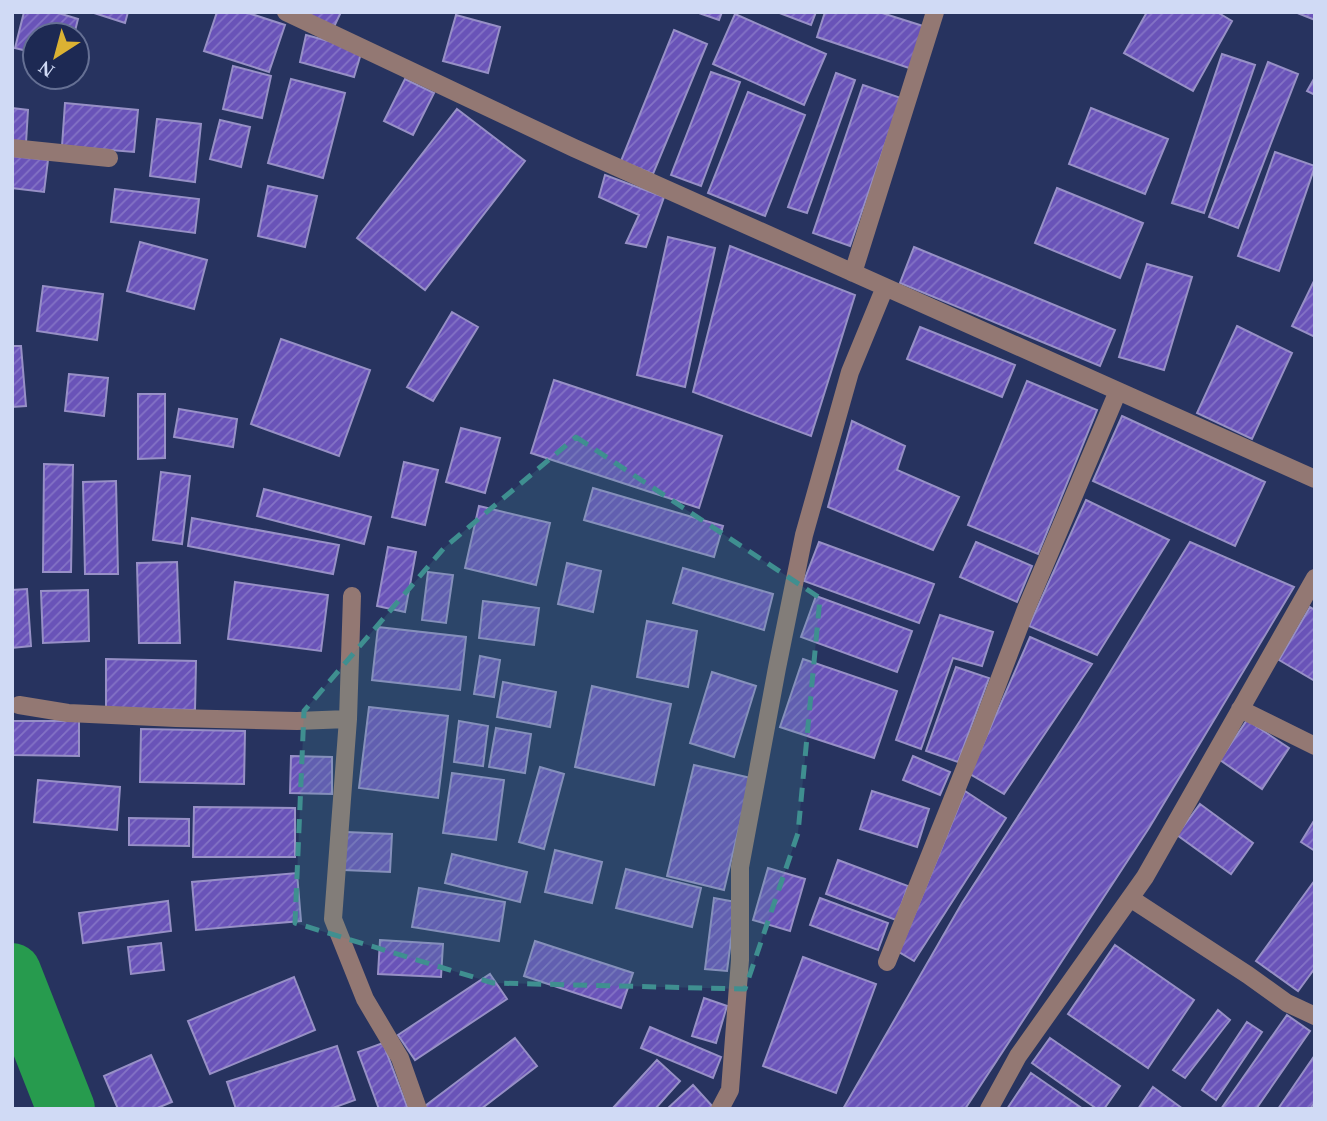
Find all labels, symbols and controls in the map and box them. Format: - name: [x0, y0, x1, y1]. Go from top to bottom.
- north arrow: [21, 21, 91, 91]
- text: N: [34, 57, 58, 82]

